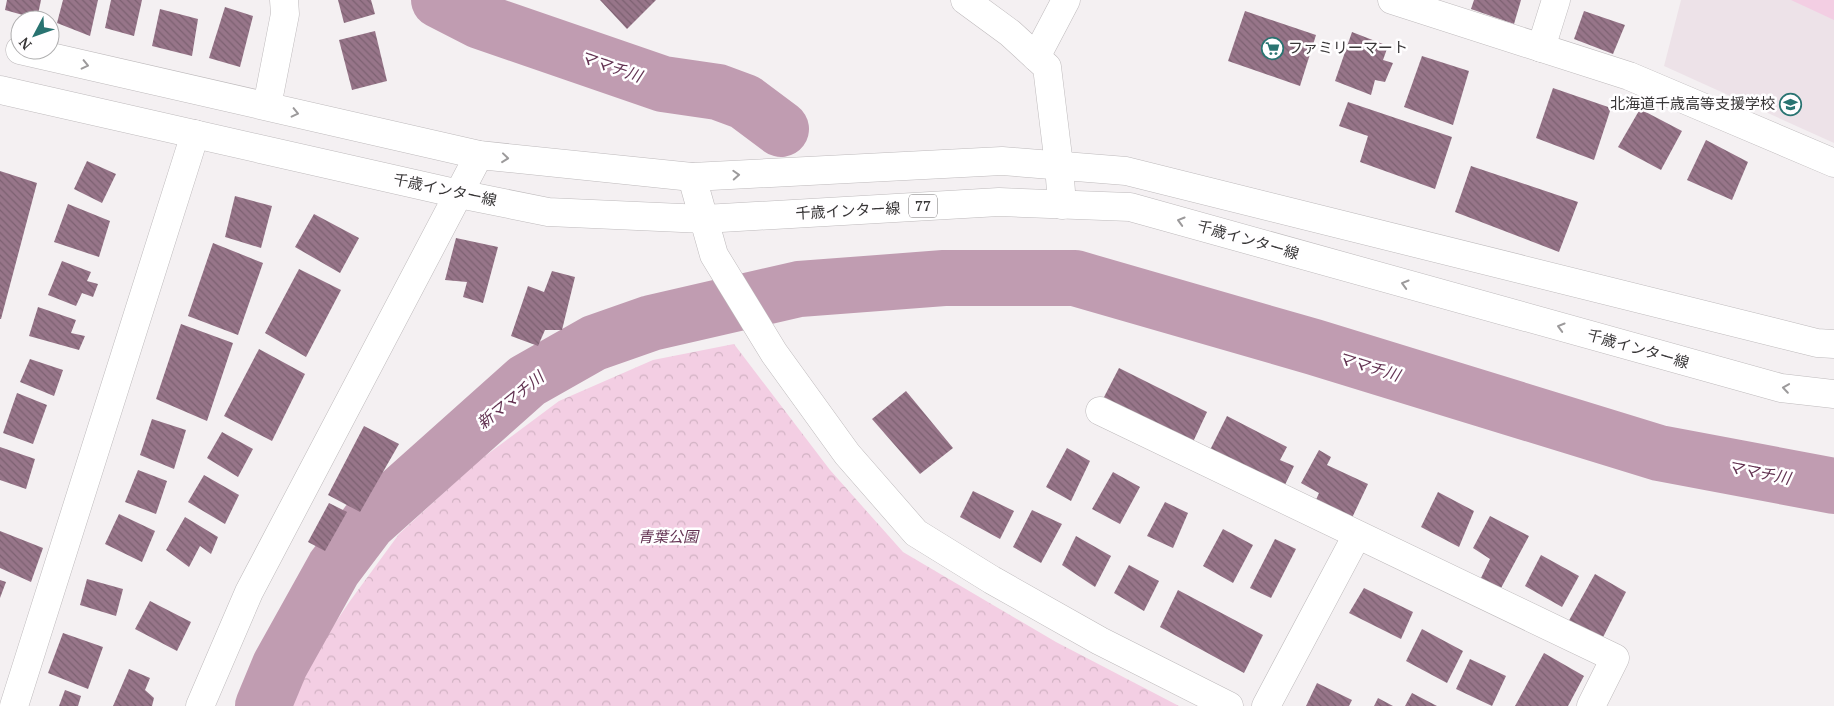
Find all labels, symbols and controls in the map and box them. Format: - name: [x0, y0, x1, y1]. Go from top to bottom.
- north arrow: [10, 10, 60, 60]
- text: N: [14, 33, 35, 54]
- supermarket icon: ファミリーマート: [1260, 36, 1284, 60]
- place label: ファミリーマート: [1288, 37, 1408, 57]
- water label: ママチ川: [577, 45, 647, 87]
- one-way arrow: [81, 59, 90, 70]
- school or university icon: 北海道千歳高等支援学校: [1779, 92, 1803, 116]
- place label: 北海道千歳高等支援学校: [1610, 93, 1775, 113]
- one-way arrow: [290, 107, 299, 118]
- one-way arrow: [501, 152, 509, 163]
- street label: 千歳インター線: [392, 168, 499, 210]
- one-way arrow: [732, 170, 740, 181]
- road number: 77: [909, 195, 937, 218]
- street label: 千歳インター線: [795, 197, 901, 223]
- street label: 千歳インター線: [1195, 215, 1302, 263]
- one-way arrow: [1177, 217, 1185, 227]
- one-way arrow: [1401, 279, 1409, 289]
- one-way arrow: [1557, 322, 1566, 333]
- street label: 千歳インター線: [1585, 324, 1692, 372]
- water label: ママチ川: [1335, 346, 1405, 386]
- water label: 新ママチ川: [472, 365, 550, 434]
- one-way arrow: [1781, 384, 1790, 394]
- water label: ママチ川: [1725, 455, 1794, 489]
- park label: 青葉公園: [638, 526, 700, 546]

